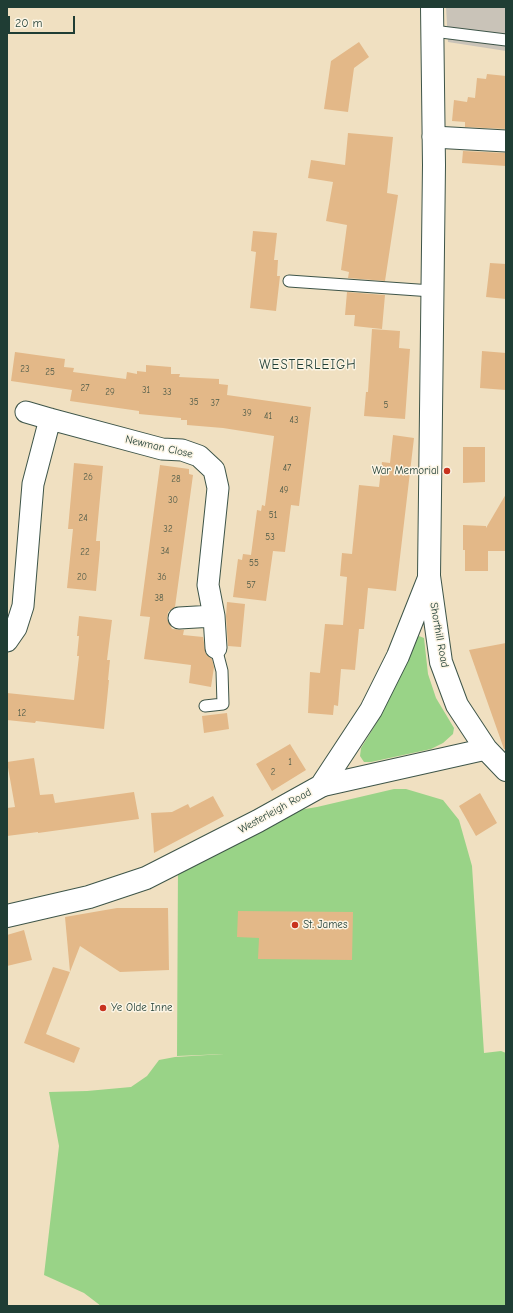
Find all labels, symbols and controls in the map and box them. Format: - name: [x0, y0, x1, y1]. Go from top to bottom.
- scale bar: [10, 8, 77, 34]
- text: 20 m: [15, 16, 43, 30]
- district label: WESTERLEIGH: [259, 357, 357, 373]
- house number: 23: [20, 364, 30, 374]
- house number: 25: [45, 367, 55, 377]
- house number: 27: [81, 383, 89, 393]
- house number: 31: [142, 385, 150, 395]
- house number: 29: [105, 387, 115, 397]
- house number: 33: [162, 387, 172, 397]
- house number: 35: [189, 397, 199, 407]
- house number: 37: [211, 398, 219, 408]
- house number: 5: [384, 400, 388, 410]
- house number: 39: [242, 408, 252, 418]
- house number: 41: [264, 411, 272, 421]
- house number: 43: [290, 415, 298, 425]
- street label: Newman Close: [124, 433, 194, 461]
- house number: 47: [283, 463, 291, 473]
- place label: War Memorial: [372, 464, 439, 478]
- marker: War Memorial: [442, 466, 452, 476]
- house number: 26: [83, 472, 93, 482]
- house number: 28: [171, 474, 181, 484]
- house number: 49: [279, 485, 289, 495]
- house number: 30: [168, 495, 178, 505]
- house number: 51: [269, 510, 277, 520]
- house number: 24: [78, 513, 88, 523]
- house number: 32: [163, 524, 173, 534]
- house number: 53: [265, 532, 275, 542]
- house number: 34: [161, 546, 169, 556]
- house number: 22: [80, 547, 90, 557]
- house number: 55: [249, 558, 259, 568]
- house number: 20: [77, 572, 87, 582]
- house number: 36: [157, 572, 167, 582]
- house number: 57: [246, 580, 256, 590]
- house number: 38: [154, 593, 164, 603]
- street label: Shorthill Road: [427, 601, 451, 669]
- house number: 12: [18, 708, 26, 718]
- house number: 1: [288, 757, 292, 767]
- house number: 2: [271, 767, 275, 777]
- street label: Westerleigh Road: [236, 786, 314, 836]
- place label: St. James: [303, 918, 347, 932]
- marker: St. James: [290, 920, 300, 930]
- place label: Ye Olde Inne: [111, 1001, 173, 1015]
- marker: Ye Olde Inne: [98, 1003, 108, 1013]

